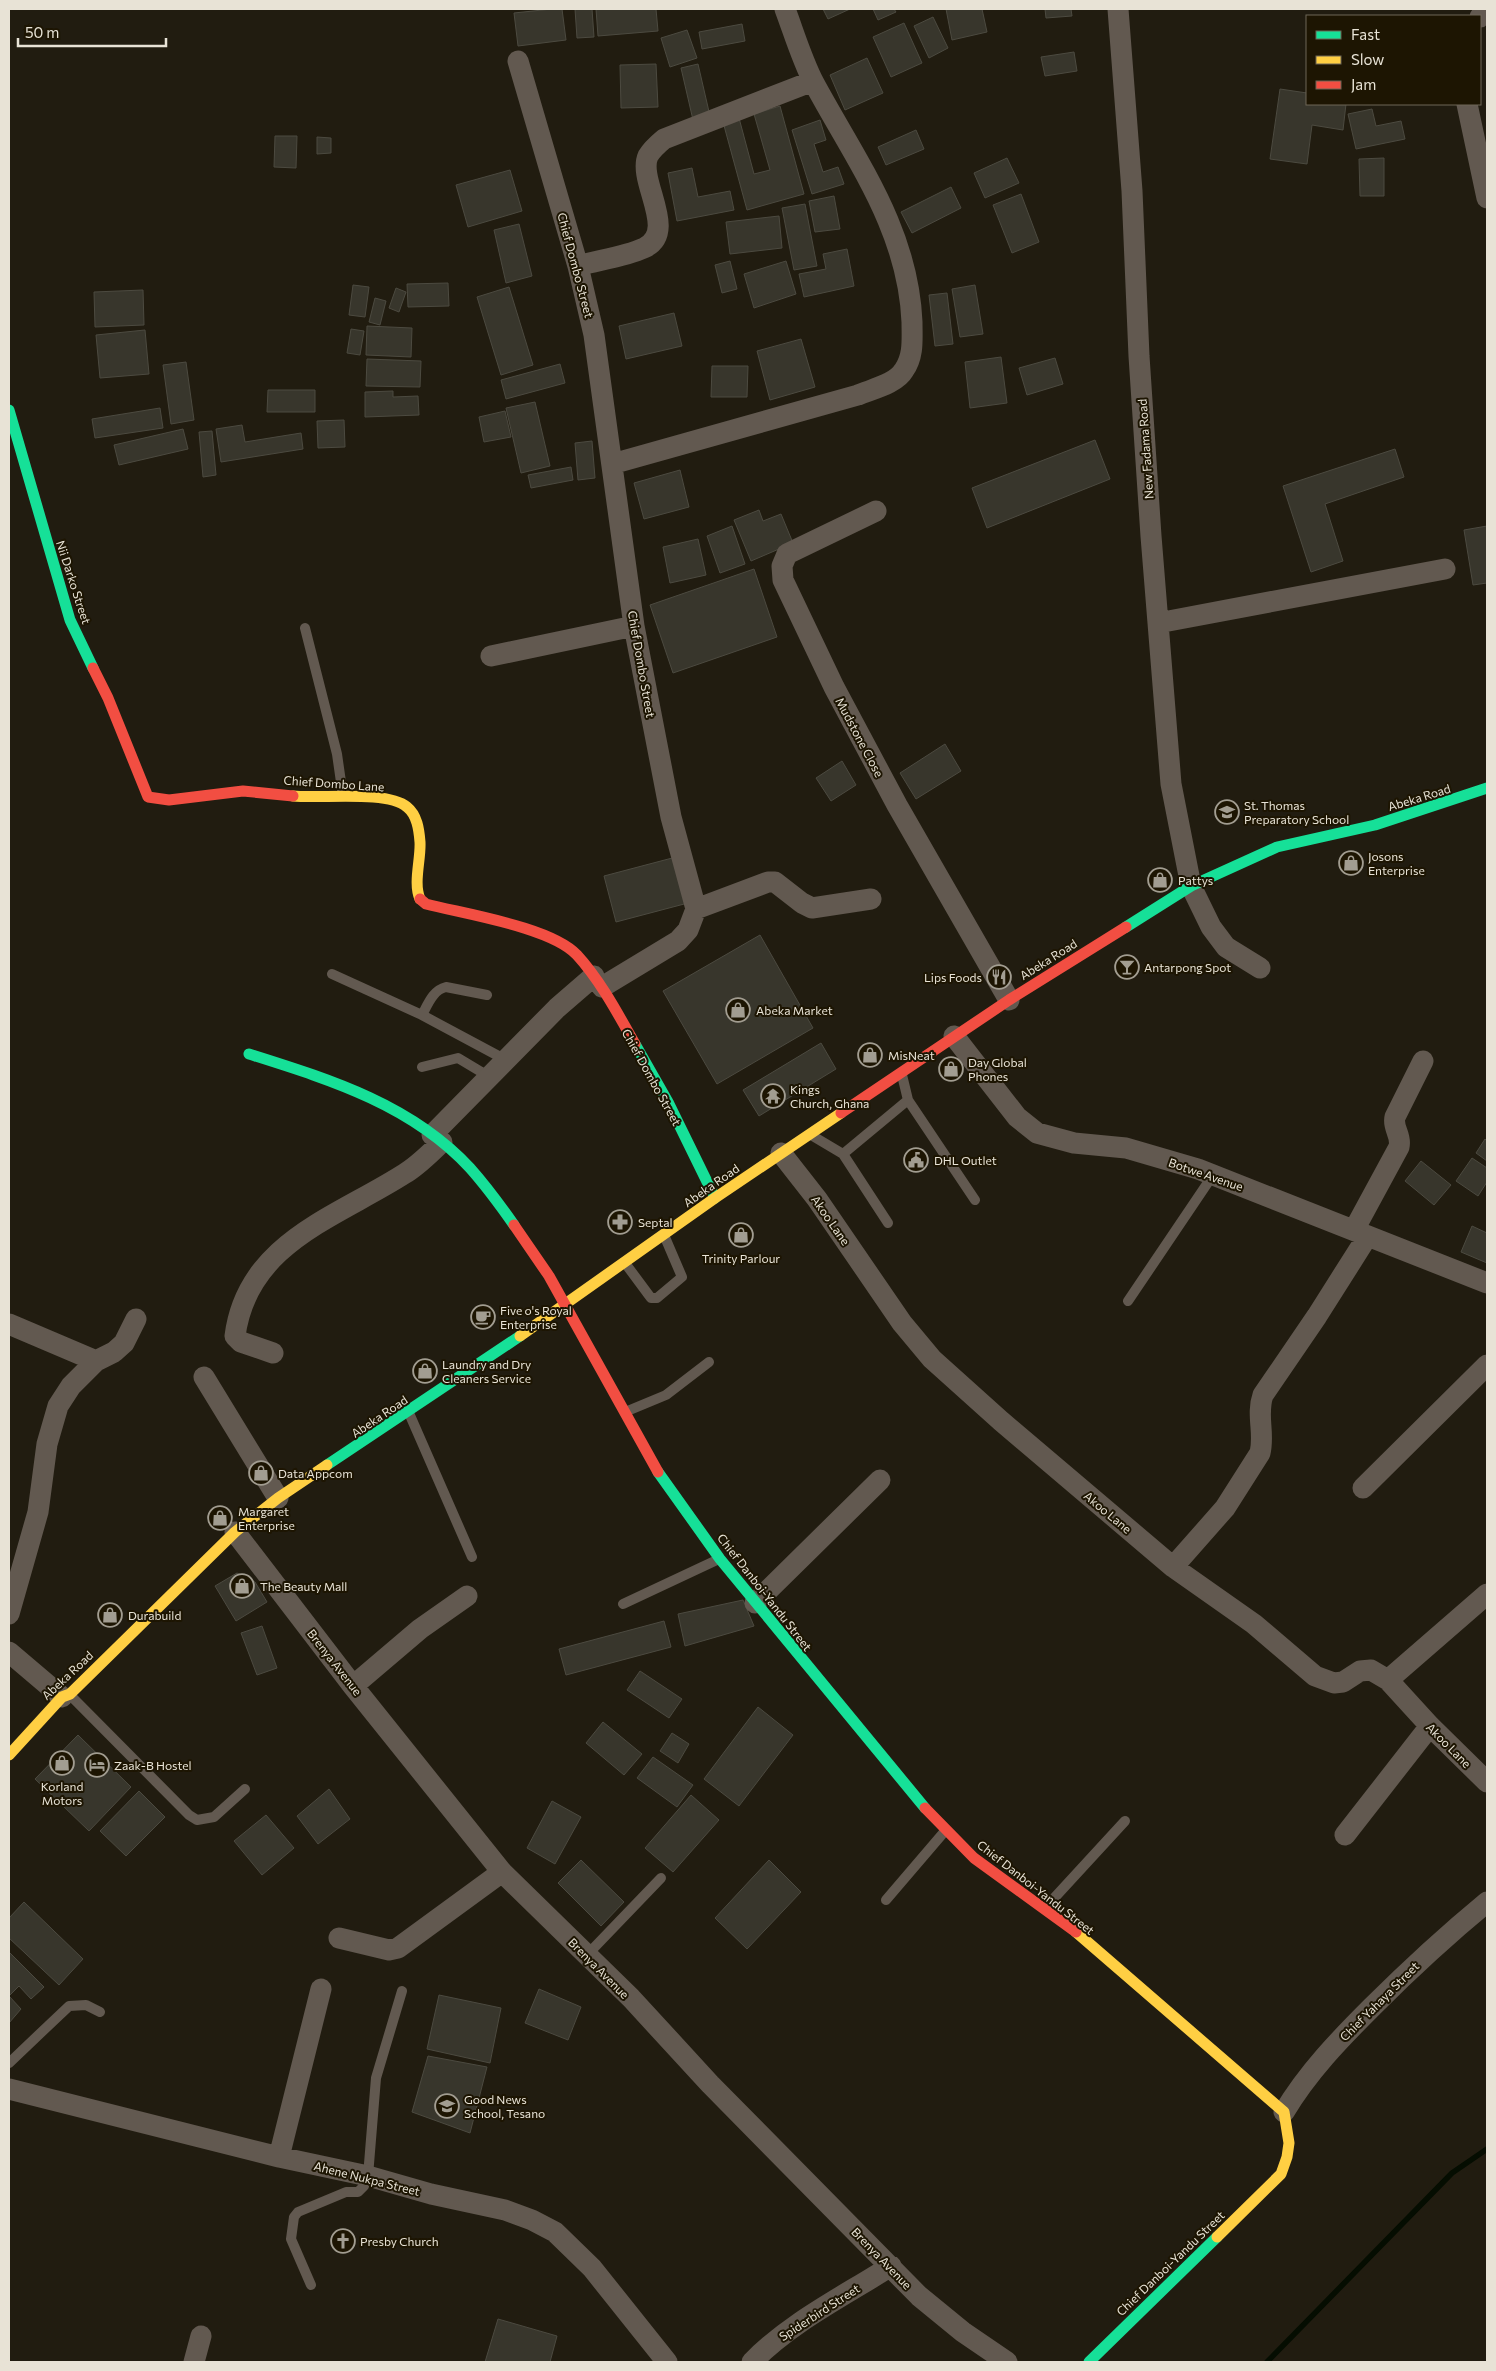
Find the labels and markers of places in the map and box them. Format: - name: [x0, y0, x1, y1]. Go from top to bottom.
- place label: St. Thomas Preparatory School: [1244, 798, 1349, 826]
- school or university icon: St. Thomas Preparatory School: [1214, 799, 1240, 825]
- place label: Josons Enterprise: [1368, 849, 1425, 877]
- shop icon: Josons Enterprise: [1338, 850, 1364, 876]
- shop icon: Pattys: [1147, 867, 1173, 893]
- place label: Pattys: [1178, 873, 1213, 887]
- bar icon: Antarpong Spot: [1114, 954, 1140, 980]
- place label: Antarpong Spot: [1144, 960, 1231, 974]
- restaurant icon: Lips Foods: [986, 964, 1012, 990]
- place label: Lips Foods: [924, 970, 982, 984]
- shop icon: Abeka Market: [725, 997, 751, 1023]
- place label: Abeka Market: [756, 1003, 833, 1017]
- shop icon: MisNeat: [857, 1042, 883, 1068]
- place label: MisNeat: [888, 1048, 935, 1062]
- place label: Day Global Phones: [968, 1055, 1027, 1083]
- shop icon: Day Global Phones: [938, 1056, 964, 1082]
- place label: Kings Church, Ghana: [790, 1082, 869, 1110]
- temple icon: Kings Church, Ghana: [760, 1083, 786, 1109]
- public building icon: DHL Outlet: [903, 1147, 929, 1173]
- place label: DHL Outlet: [934, 1153, 997, 1167]
- pharmacy icon: Septal: [607, 1209, 633, 1235]
- place label: Septal: [638, 1215, 673, 1229]
- shop icon: Trinity Parlour: [728, 1222, 754, 1248]
- place label: Trinity Parlour: [702, 1251, 780, 1265]
- place label: Five o's Royal Enterprise: [500, 1303, 572, 1331]
- cafe icon: Five o's Royal Enterprise: [470, 1304, 496, 1330]
- place label: Laundry and Dry Cleaners Service: [442, 1357, 531, 1385]
- shop icon: Laundry and Dry Cleaners Service: [412, 1358, 438, 1384]
- shop icon: Data Appcom: [248, 1460, 274, 1486]
- place label: Data Appcom: [278, 1466, 353, 1480]
- place label: Margaret Enterprise: [238, 1504, 295, 1532]
- shop icon: Margaret Enterprise: [207, 1505, 233, 1531]
- shop icon: The Beauty Mall: [229, 1573, 255, 1599]
- place label: The Beauty Mall: [260, 1579, 347, 1593]
- shop icon: Durabuild: [97, 1602, 123, 1628]
- place label: Durabuild: [128, 1608, 181, 1622]
- shop icon: Korland Motors: [49, 1750, 75, 1776]
- hotel icon: Zaak-B Hostel: [84, 1752, 110, 1778]
- place label: Zaak-B Hostel: [114, 1758, 192, 1772]
- place label: Korland Motors: [41, 1779, 83, 1807]
- place label: Good News School, Tesano: [464, 2092, 545, 2120]
- school or university icon: Good News School, Tesano: [434, 2093, 460, 2119]
- church icon: Presby Church: [330, 2228, 356, 2254]
- place label: Presby Church: [360, 2234, 439, 2248]

